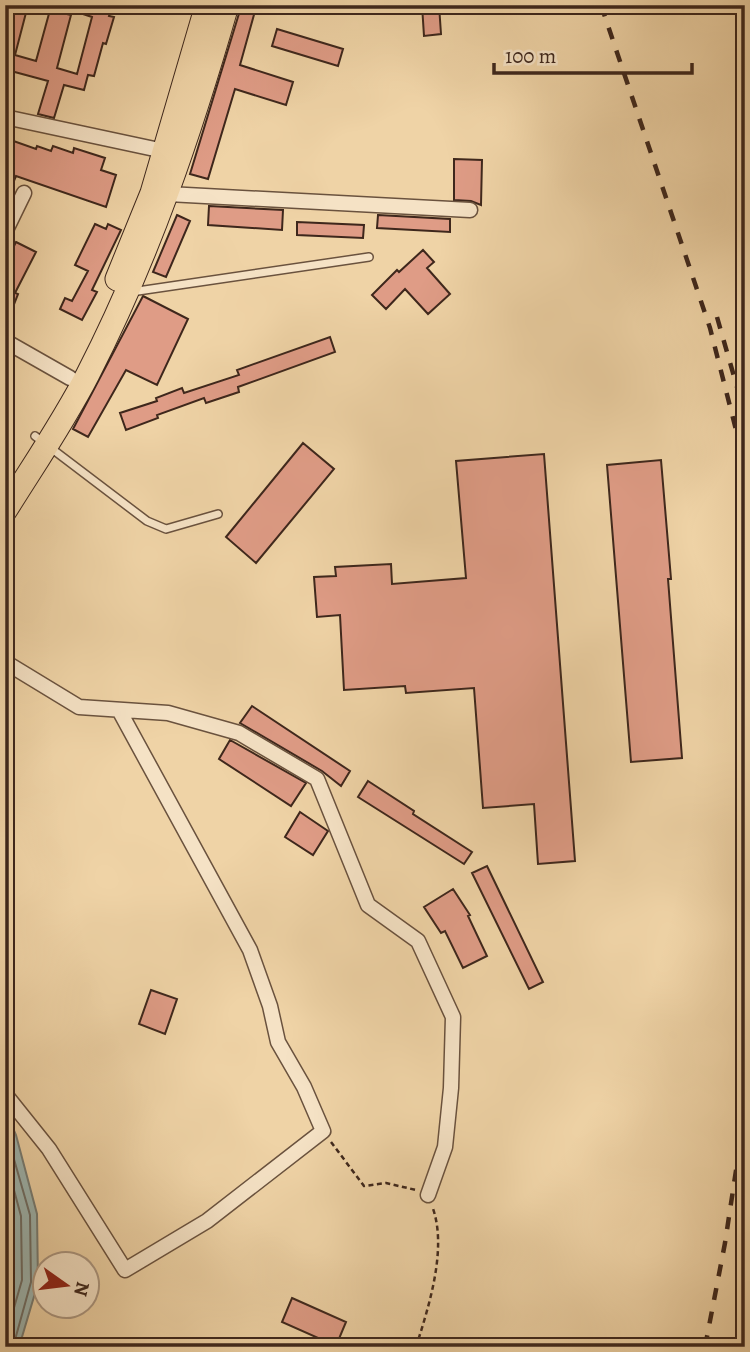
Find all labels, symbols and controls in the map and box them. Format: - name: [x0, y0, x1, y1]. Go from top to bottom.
- scale bar: [494, 32, 692, 76]
- text: 100 m: [505, 42, 556, 70]
- north arrow: [32, 1250, 102, 1320]
- text: N: [67, 1279, 96, 1299]

